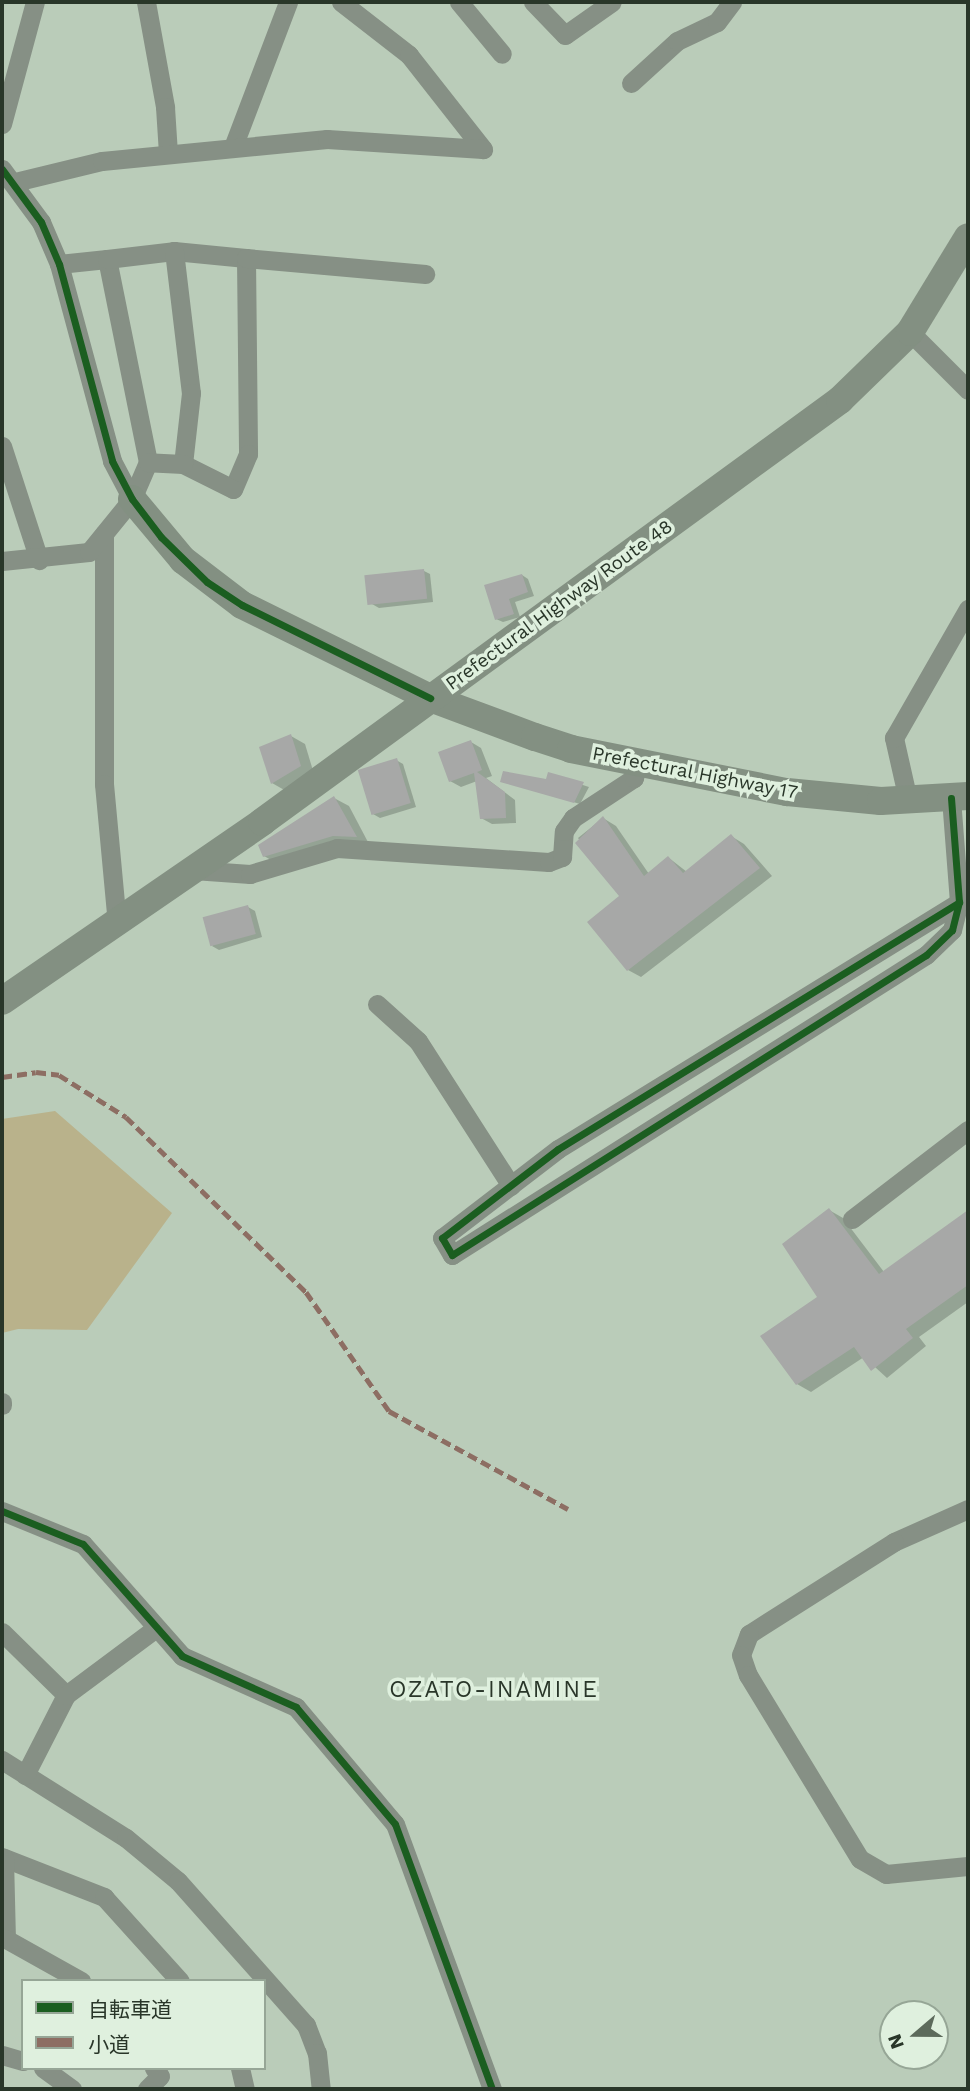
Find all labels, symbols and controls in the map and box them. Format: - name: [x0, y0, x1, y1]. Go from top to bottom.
- street label: Prefectural Highway Route 48: [441, 515, 677, 695]
- street label: Prefectural Highway 17: [590, 742, 800, 804]
- district label: OZATO-INAMINE: [391, 1676, 597, 1704]
- legend: [21, 1979, 266, 2070]
- text: 自転車道: [88, 1997, 172, 2022]
- north arrow: [879, 2000, 949, 2070]
- text: N: [882, 2031, 909, 2052]
- text: 小道: [88, 2032, 130, 2057]

